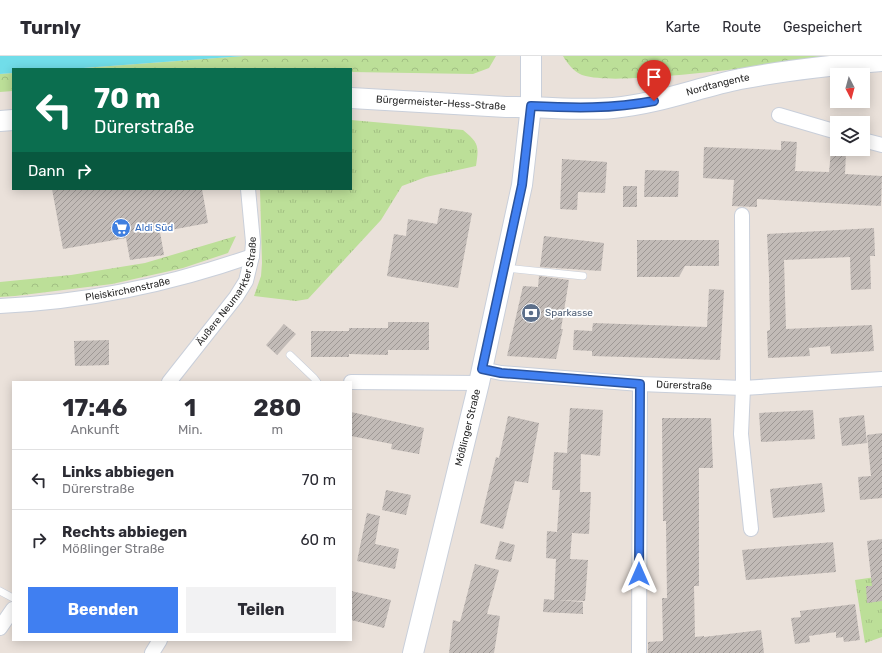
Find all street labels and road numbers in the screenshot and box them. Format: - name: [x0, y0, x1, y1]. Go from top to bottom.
- street label: Nordtangente: [685, 71, 751, 99]
- street label: Bürgermeister-Hess-Straße: [376, 93, 506, 113]
- street label: Äußere Neumarkter Straße: [194, 236, 259, 348]
- street label: Pleiskirchenstraße: [85, 275, 172, 304]
- street label: Dürerstraße: [656, 379, 713, 393]
- street label: Mößlinger Straße: [453, 387, 483, 467]

